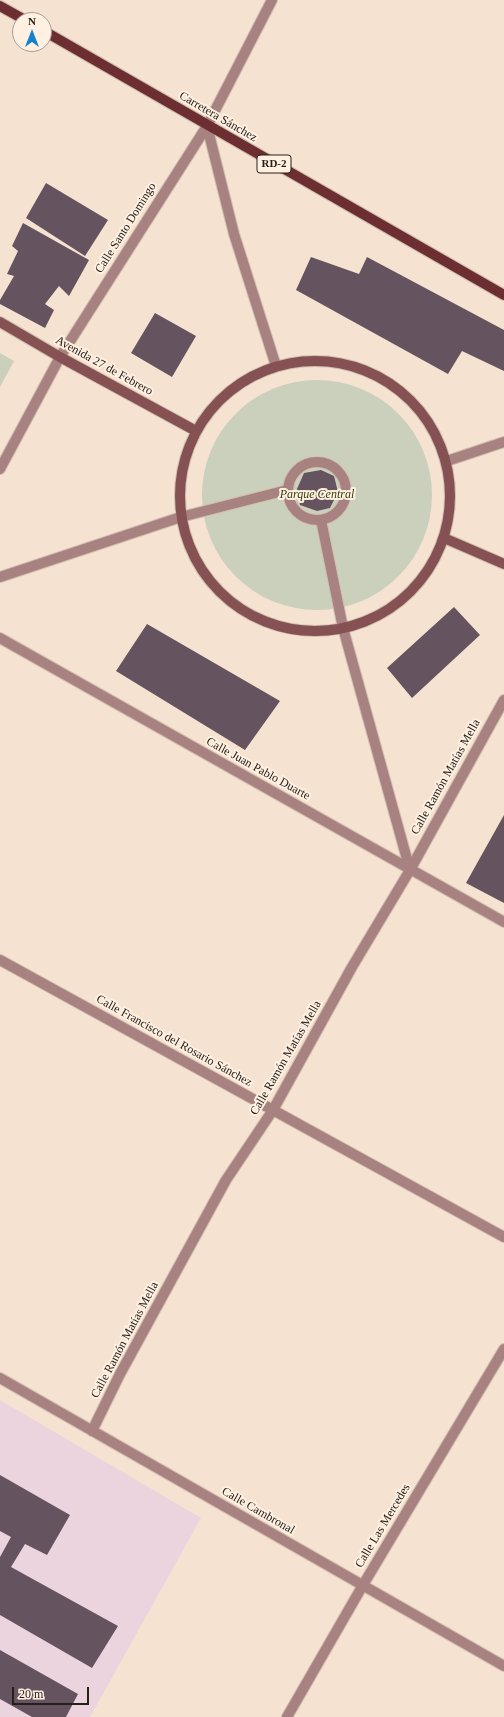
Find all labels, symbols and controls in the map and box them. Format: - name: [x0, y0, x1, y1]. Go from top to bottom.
- north arrow: [12, 12, 52, 52]
- text: N: [28, 15, 36, 27]
- street label: Carretera Sánchez: [176, 89, 260, 145]
- road number: RD-2: [257, 155, 291, 173]
- street label: Calle Santo Domingo: [92, 180, 160, 276]
- street label: Avenida 27 de Febrero: [53, 333, 155, 399]
- park label: Parque Central: [280, 488, 354, 502]
- street label: Calle Ramón Matías Mella: [408, 717, 484, 837]
- street label: Calle Juan Pablo Duarte: [204, 735, 312, 803]
- street label: Calle Francisco del Rosario Sánchez: [94, 992, 254, 1090]
- street label: Calle Ramón Matías Mella: [247, 998, 325, 1118]
- street label: Calle Ramón Matías Mella: [88, 1279, 162, 1401]
- street label: Calle Las Mercedes: [352, 1481, 414, 1571]
- street label: Calle Cambronal: [219, 1484, 297, 1538]
- scale bar: [14, 1679, 91, 1705]
- text: 20 m: [19, 1687, 43, 1701]

